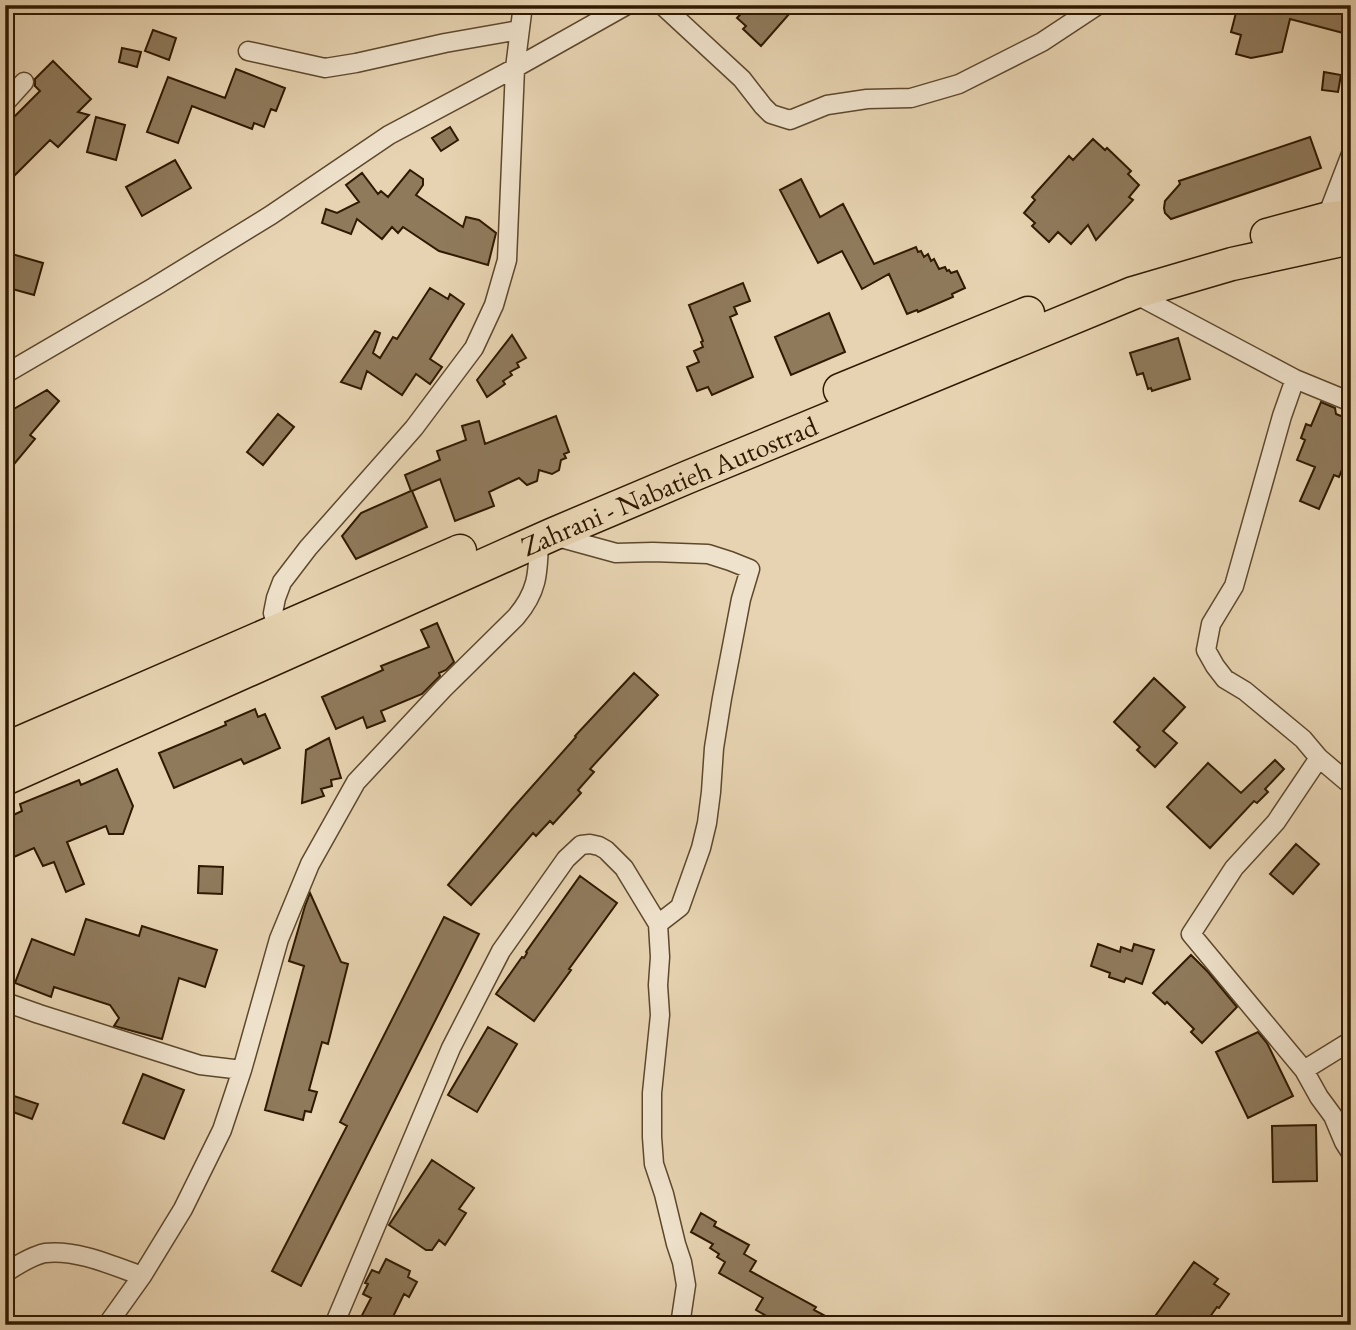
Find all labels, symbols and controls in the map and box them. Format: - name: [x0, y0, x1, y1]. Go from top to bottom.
- street label: Zahrani - Nabatieh Autostrad: [515, 407, 823, 564]

